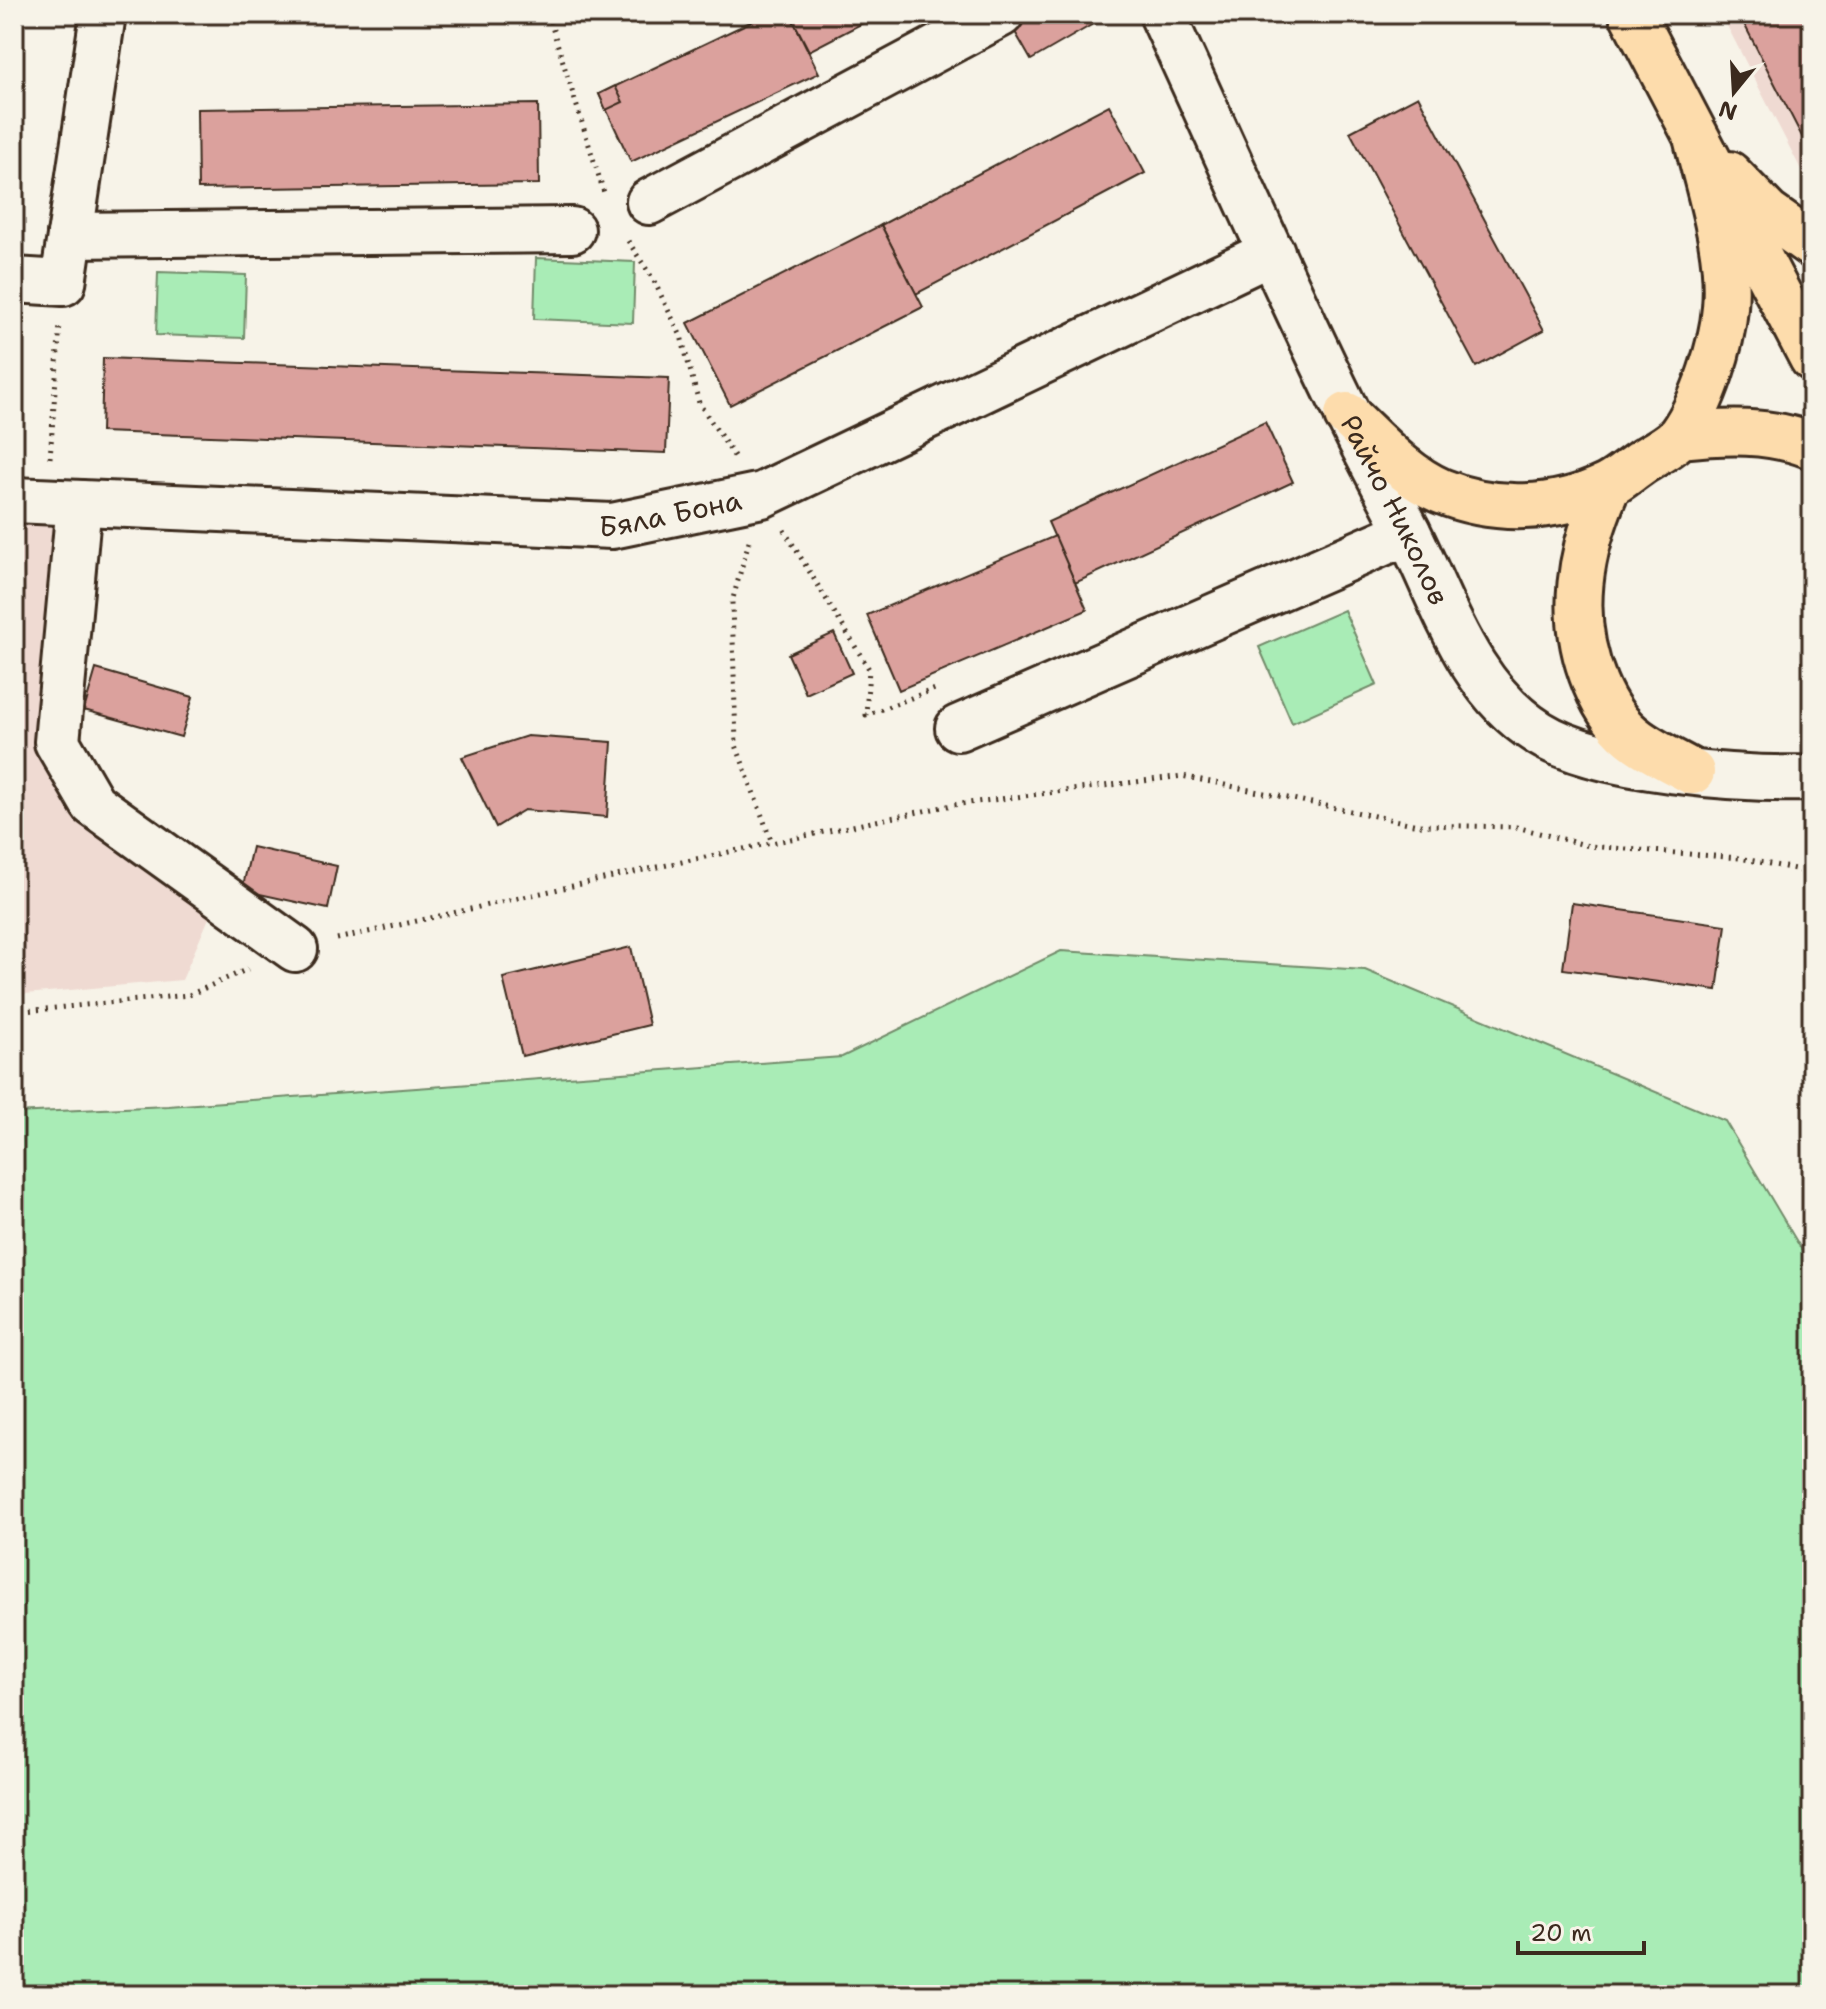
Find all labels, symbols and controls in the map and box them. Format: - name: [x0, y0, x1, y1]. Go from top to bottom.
- north arrow: [1694, 52, 1774, 132]
- text: N: [1715, 94, 1741, 127]
- street label: Райчо Николов: [1332, 409, 1458, 611]
- street label: Бяла Бона: [598, 481, 745, 545]
- scale bar: [1518, 1905, 1644, 1955]
- text: 20 m: [1530, 1917, 1592, 1949]

